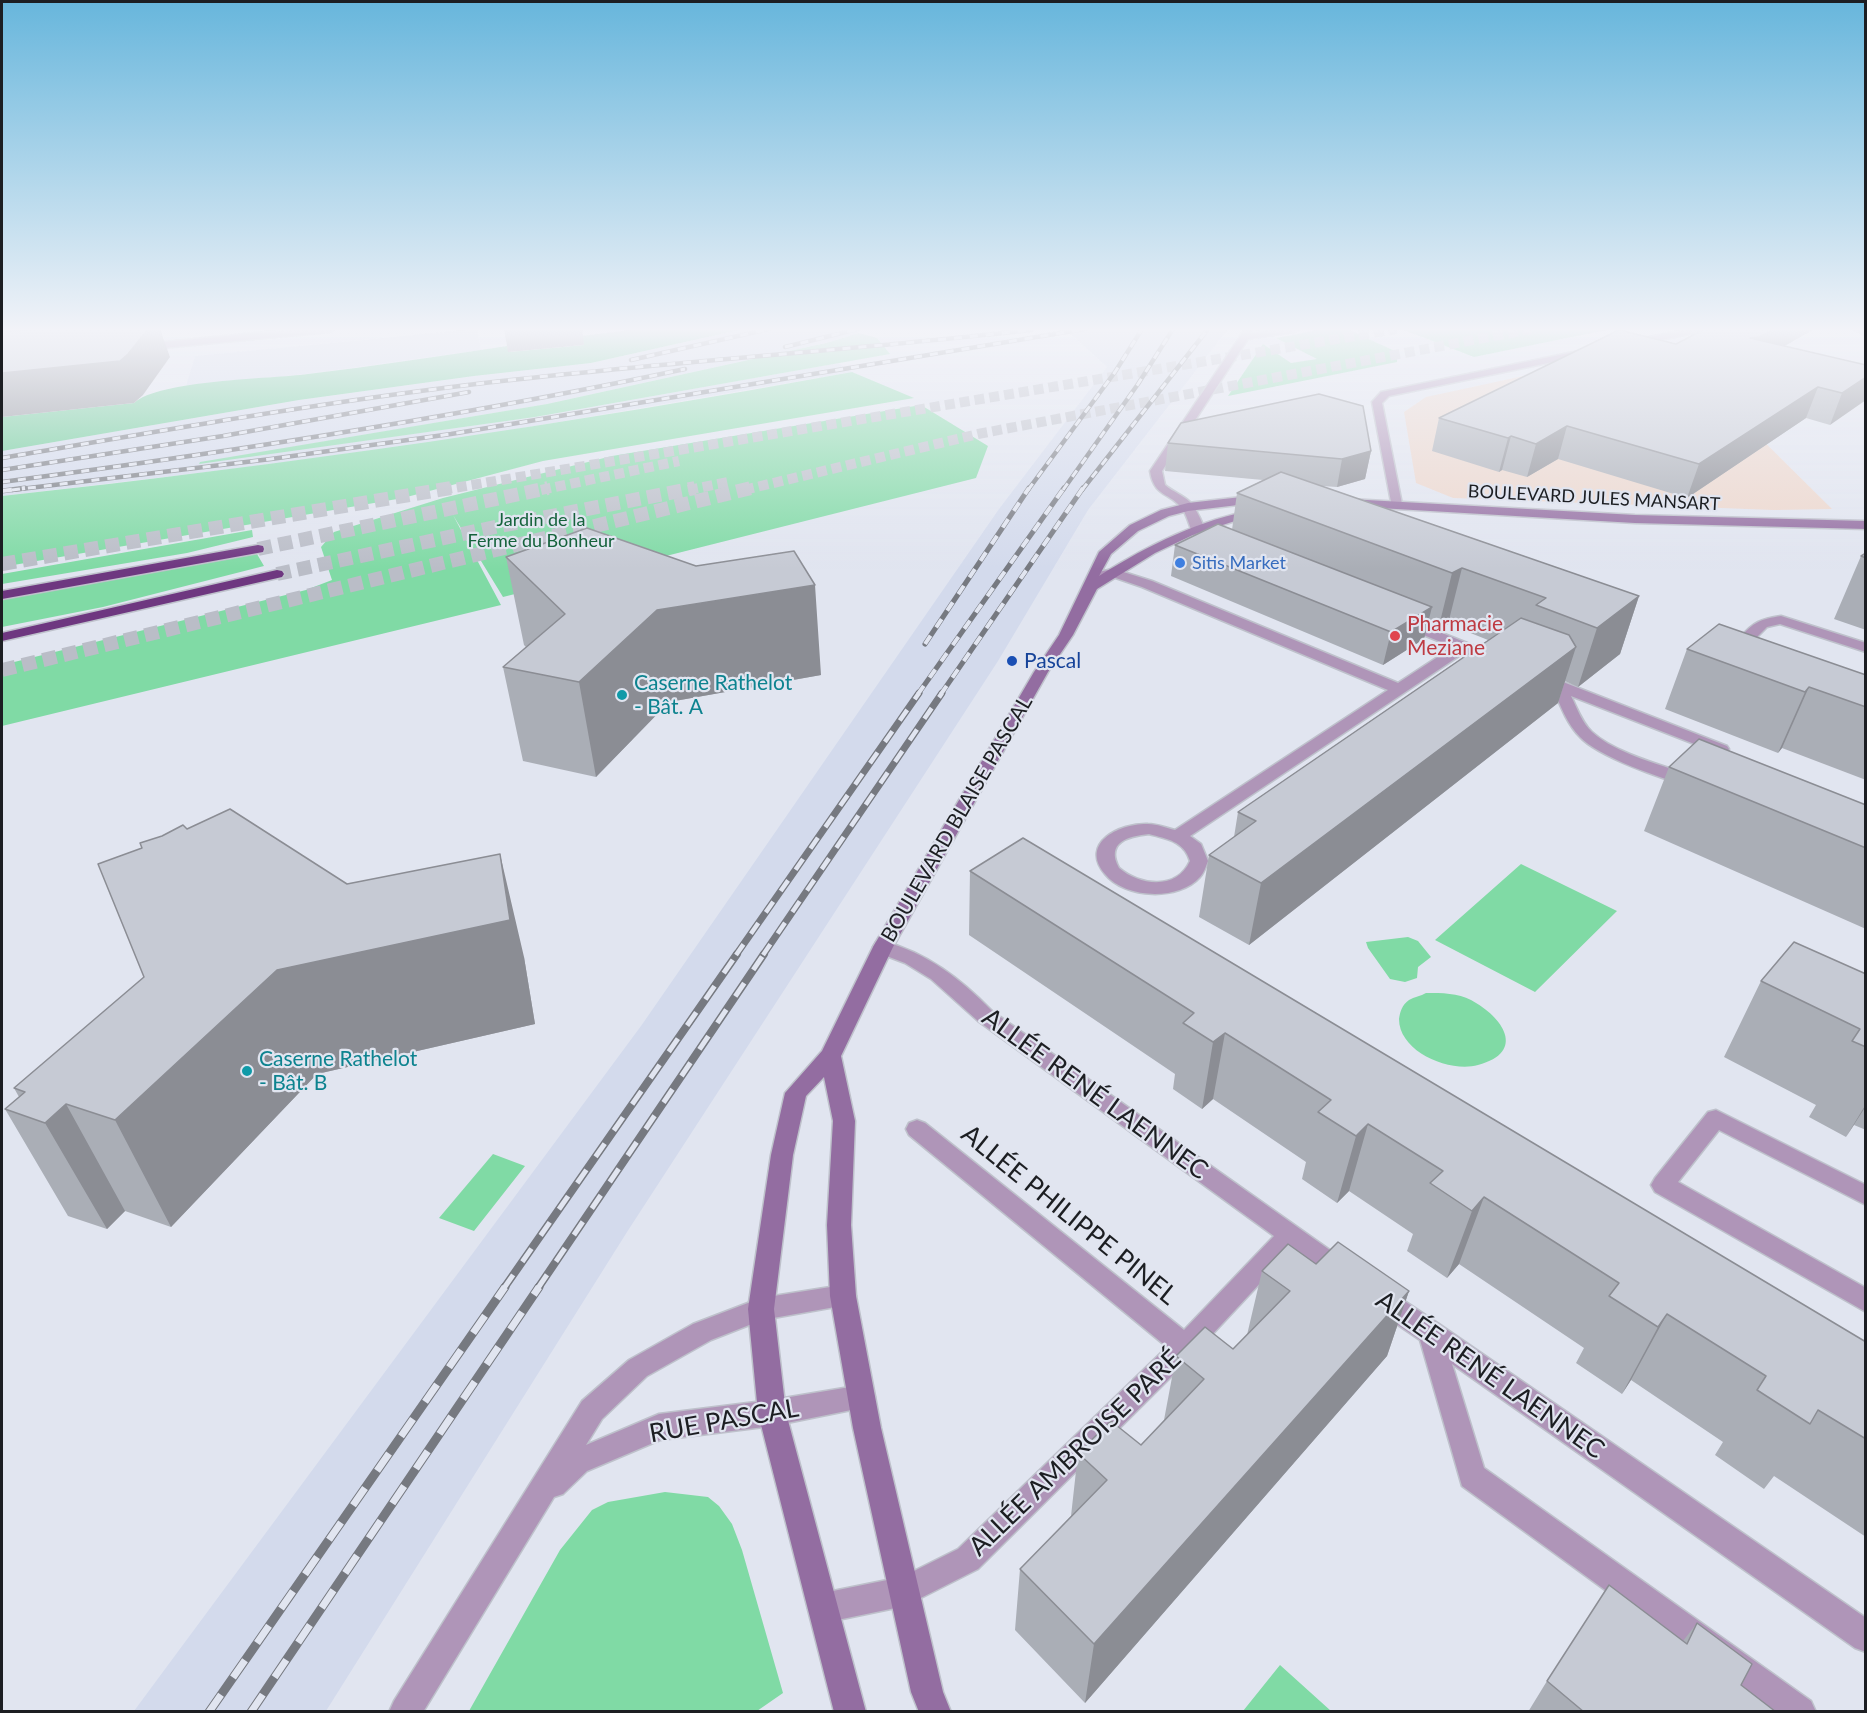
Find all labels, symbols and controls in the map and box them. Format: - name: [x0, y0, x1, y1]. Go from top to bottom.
- street label: BOULEVARD JULES MANSART: [1467, 481, 1721, 515]
- park label: Jardin de la Ferme du Bonheur: [468, 509, 614, 552]
- place label: Sitis Market: [1192, 552, 1286, 574]
- marker: Sitis Market: [1173, 556, 1187, 570]
- place label: Pharmacie Meziane: [1407, 611, 1503, 661]
- marker: Pharmacie Meziane: [1388, 629, 1402, 643]
- place label: Pascal: [1024, 648, 1081, 674]
- marker: Pascal: [1005, 654, 1019, 668]
- place label: Caserne Rathelot - Bât. A: [634, 670, 792, 720]
- marker: Caserne Rathelot - Bât. A: [615, 688, 629, 702]
- street label: BOULEVARD BLAISE PASCAL: [876, 691, 1038, 947]
- street label: ALLÉE RENÉ LAENNEC: [976, 1002, 1214, 1186]
- place label: Caserne Rathelot - Bât. B: [259, 1046, 417, 1096]
- marker: Caserne Rathelot - Bât. B: [240, 1064, 254, 1078]
- street label: ALLÉE PHILIPPE PINEL: [955, 1118, 1183, 1312]
- street label: ALLÉE RENÉ LAENNEC: [1370, 1284, 1610, 1466]
- street label: ALLÉE AMBROISE PARÉ: [962, 1344, 1188, 1562]
- street label: RUE PASCAL: [647, 1392, 801, 1450]

